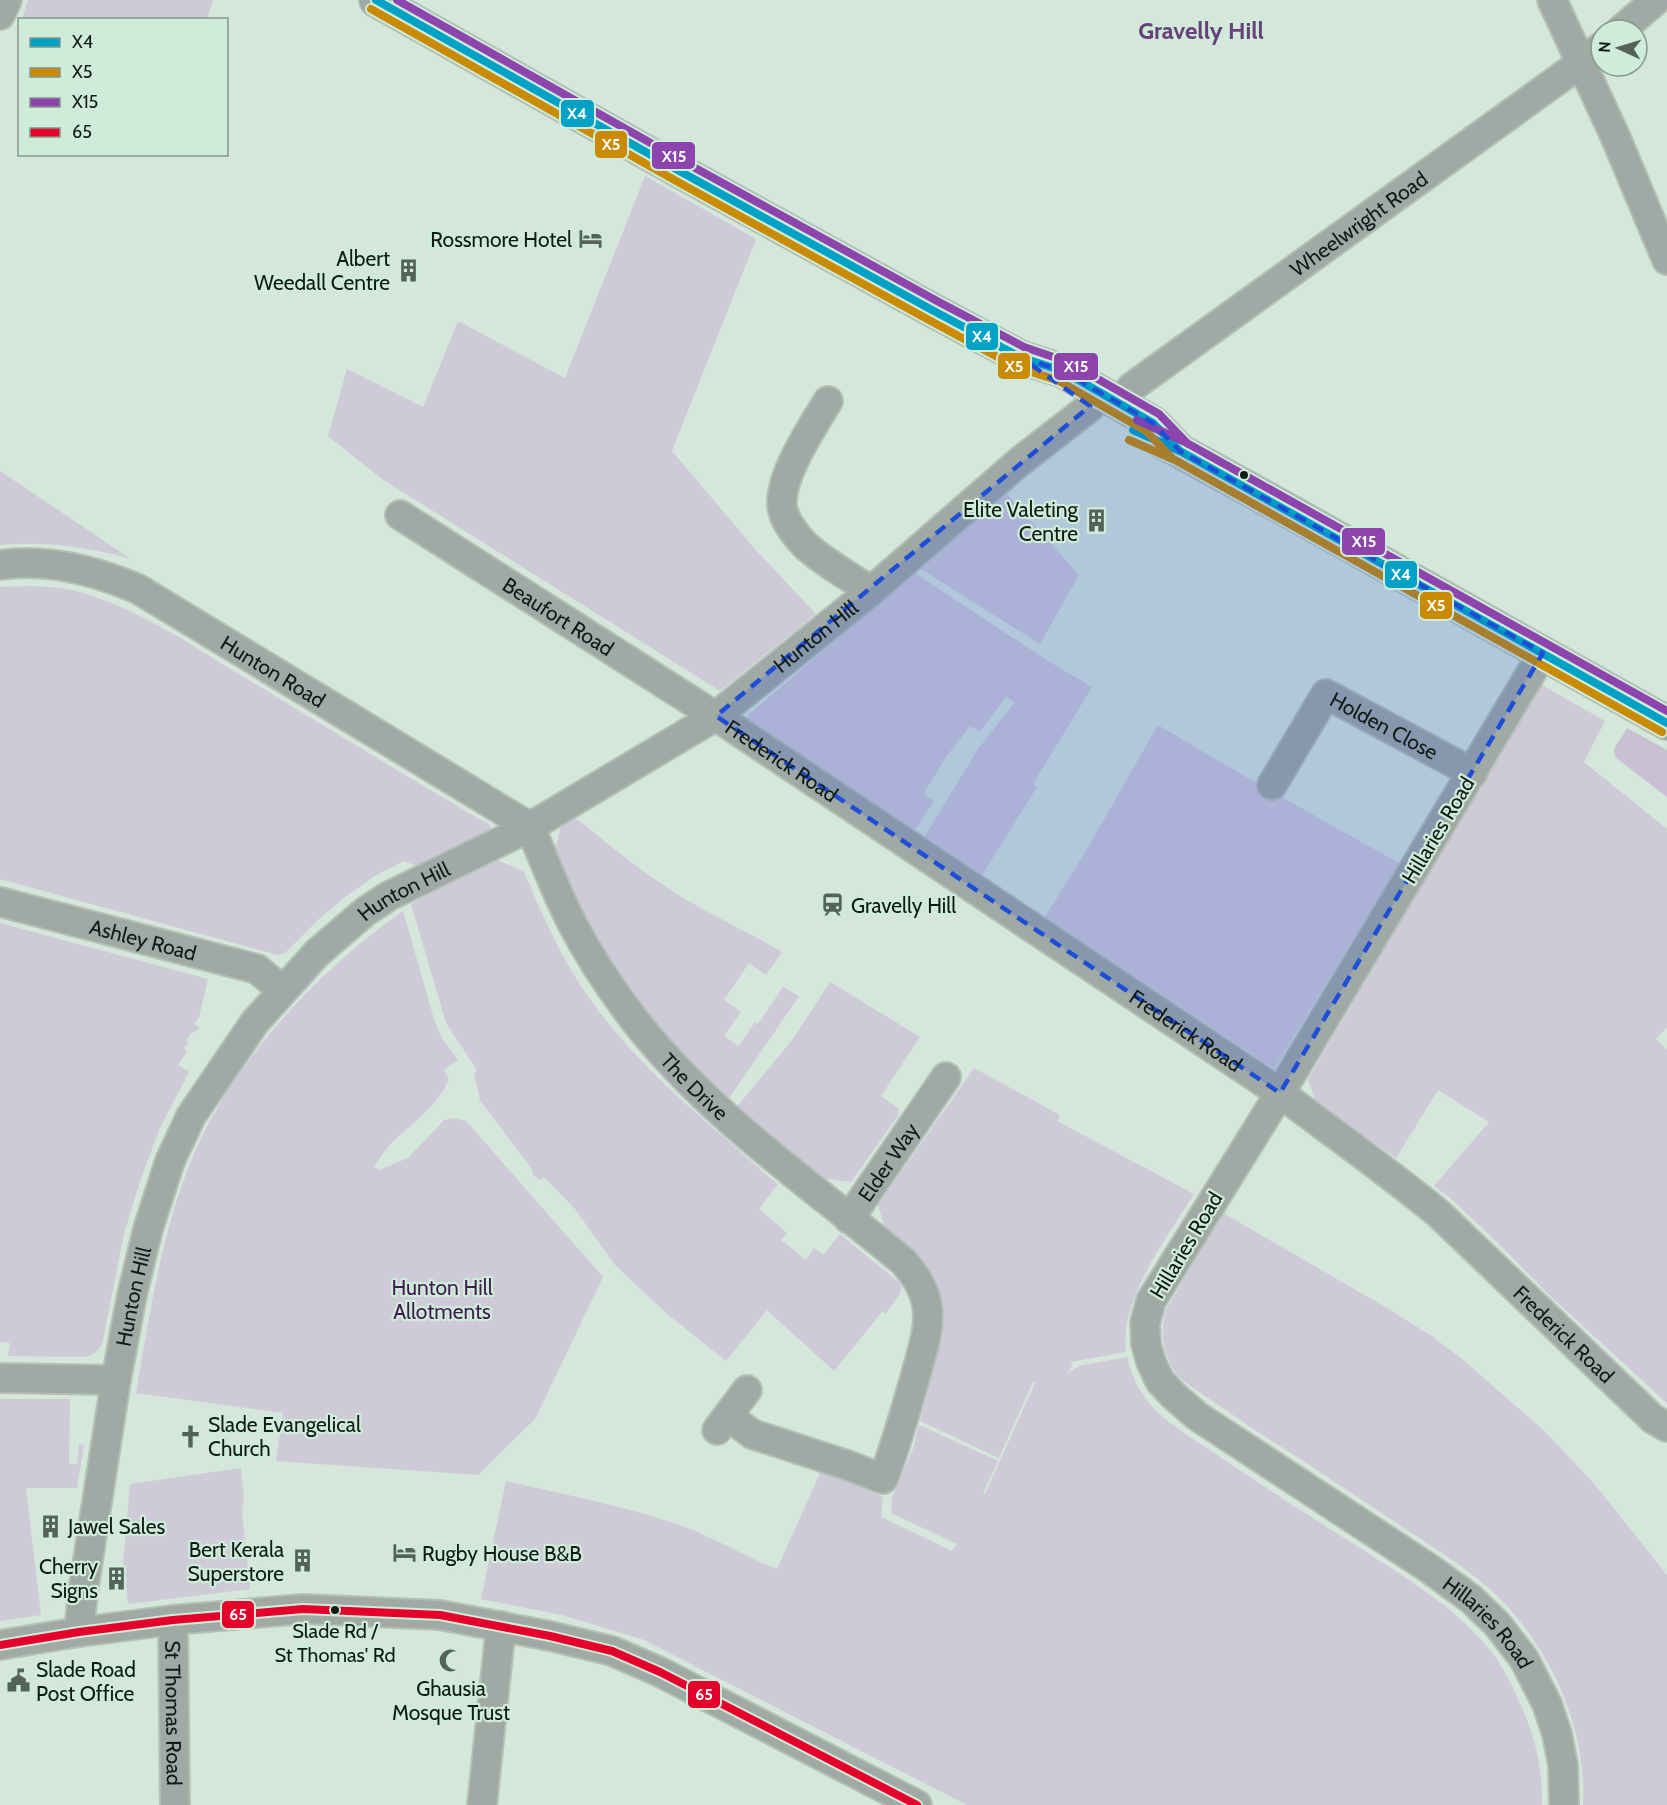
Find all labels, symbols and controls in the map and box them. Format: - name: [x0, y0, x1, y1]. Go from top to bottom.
- district label: Gravelly Hill: [1138, 16, 1264, 45]
- legend: [18, 18, 228, 156]
- north arrow: [1589, 18, 1649, 78]
- text: X4: [72, 31, 93, 53]
- text: N: [1595, 41, 1614, 53]
- text: X5: [72, 61, 92, 83]
- text: X15: [72, 91, 98, 113]
- line badge: X4: [560, 99, 595, 128]
- text: X4: [566, 104, 587, 123]
- text: 65: [72, 121, 92, 143]
- line badge: X5: [594, 130, 628, 159]
- text: X5: [601, 135, 620, 154]
- line badge: X15: [651, 141, 696, 170]
- text: X15: [661, 147, 686, 166]
- street label: Wheelwright Road: [1285, 166, 1432, 281]
- hotel icon: Rossmore Hotel: [577, 226, 603, 252]
- place label: Rossmore Hotel: [430, 227, 572, 252]
- place label: Albert Weedall Centre: [254, 246, 390, 295]
- building icon: Albert Weedall Centre: [395, 257, 421, 283]
- line badge: X4: [965, 322, 999, 351]
- text: X4: [971, 327, 992, 346]
- line badge: X5: [997, 352, 1031, 380]
- line badge: X15: [1053, 352, 1099, 381]
- text: X5: [1004, 357, 1023, 376]
- text: X15: [1063, 357, 1088, 376]
- unlabelled marker: [1238, 469, 1250, 481]
- place label: Elite Valeting Centre: [963, 497, 1079, 546]
- building icon: Elite Valeting Centre: [1083, 508, 1109, 534]
- line badge: X15: [1341, 527, 1386, 556]
- text: X15: [1351, 532, 1376, 551]
- line badge: X4: [1384, 560, 1418, 589]
- text: X4: [1390, 565, 1411, 584]
- street label: Beaufort Road: [498, 571, 619, 661]
- line badge: X5: [1419, 591, 1453, 620]
- street label: Hunton Hill: [768, 594, 863, 677]
- text: X5: [1426, 596, 1445, 615]
- street label: Hunton Road: [216, 630, 330, 712]
- street label: Holden Close: [1326, 686, 1443, 765]
- street label: Frederick Road: [721, 714, 843, 807]
- street label: Hillaries Road: [1396, 772, 1480, 888]
- street label: Hunton Hill: [352, 856, 454, 926]
- station icon: Gravelly Hill: [820, 892, 846, 918]
- place label: Gravelly Hill: [851, 893, 956, 918]
- street label: Ashley Road: [87, 913, 199, 965]
- street label: Frederick Road: [1125, 984, 1247, 1077]
- street label: The Drive: [656, 1048, 734, 1125]
- street label: Elder Way: [852, 1118, 924, 1206]
- street label: Hillaries Road: [1144, 1187, 1228, 1303]
- street label: Hunton Hill: [110, 1244, 156, 1348]
- park label: Hunton Hill Allotments: [391, 1275, 493, 1324]
- street label: Frederick Road: [1509, 1280, 1620, 1388]
- place label: Slade Evangelical Church: [208, 1412, 361, 1461]
- church icon: Slade Evangelical Church: [177, 1423, 203, 1449]
- building icon: Jawel Sales: [37, 1513, 63, 1539]
- place label: Jawel Sales: [67, 1514, 165, 1539]
- place label: Bert Kerala Superstore: [187, 1537, 284, 1586]
- hotel icon: Rugby House B&B: [391, 1540, 417, 1566]
- place label: Rugby House B&B: [422, 1541, 582, 1566]
- building icon: Bert Kerala Superstore: [289, 1548, 315, 1574]
- place label: Cherry Signs: [39, 1554, 98, 1603]
- building icon: Cherry Signs: [103, 1565, 129, 1591]
- street label: Hillaries Road: [1438, 1570, 1539, 1672]
- line badge: 65: [221, 1600, 255, 1629]
- marker: Slade Rd / St Thomas' Rd: [329, 1604, 341, 1616]
- text: 65: [229, 1605, 247, 1624]
- place label: Slade Rd / St Thomas' Rd: [274, 1619, 396, 1667]
- street label: St Thomas Road: [161, 1640, 187, 1786]
- mosque icon: Ghausia Mosque Trust: [438, 1647, 464, 1673]
- place label: Slade Road Post Office: [36, 1657, 136, 1706]
- public building icon: Slade Road Post Office: [5, 1668, 31, 1694]
- place label: Ghausia Mosque Trust: [392, 1676, 510, 1725]
- line badge: 65: [687, 1680, 721, 1709]
- text: 65: [695, 1685, 713, 1704]

